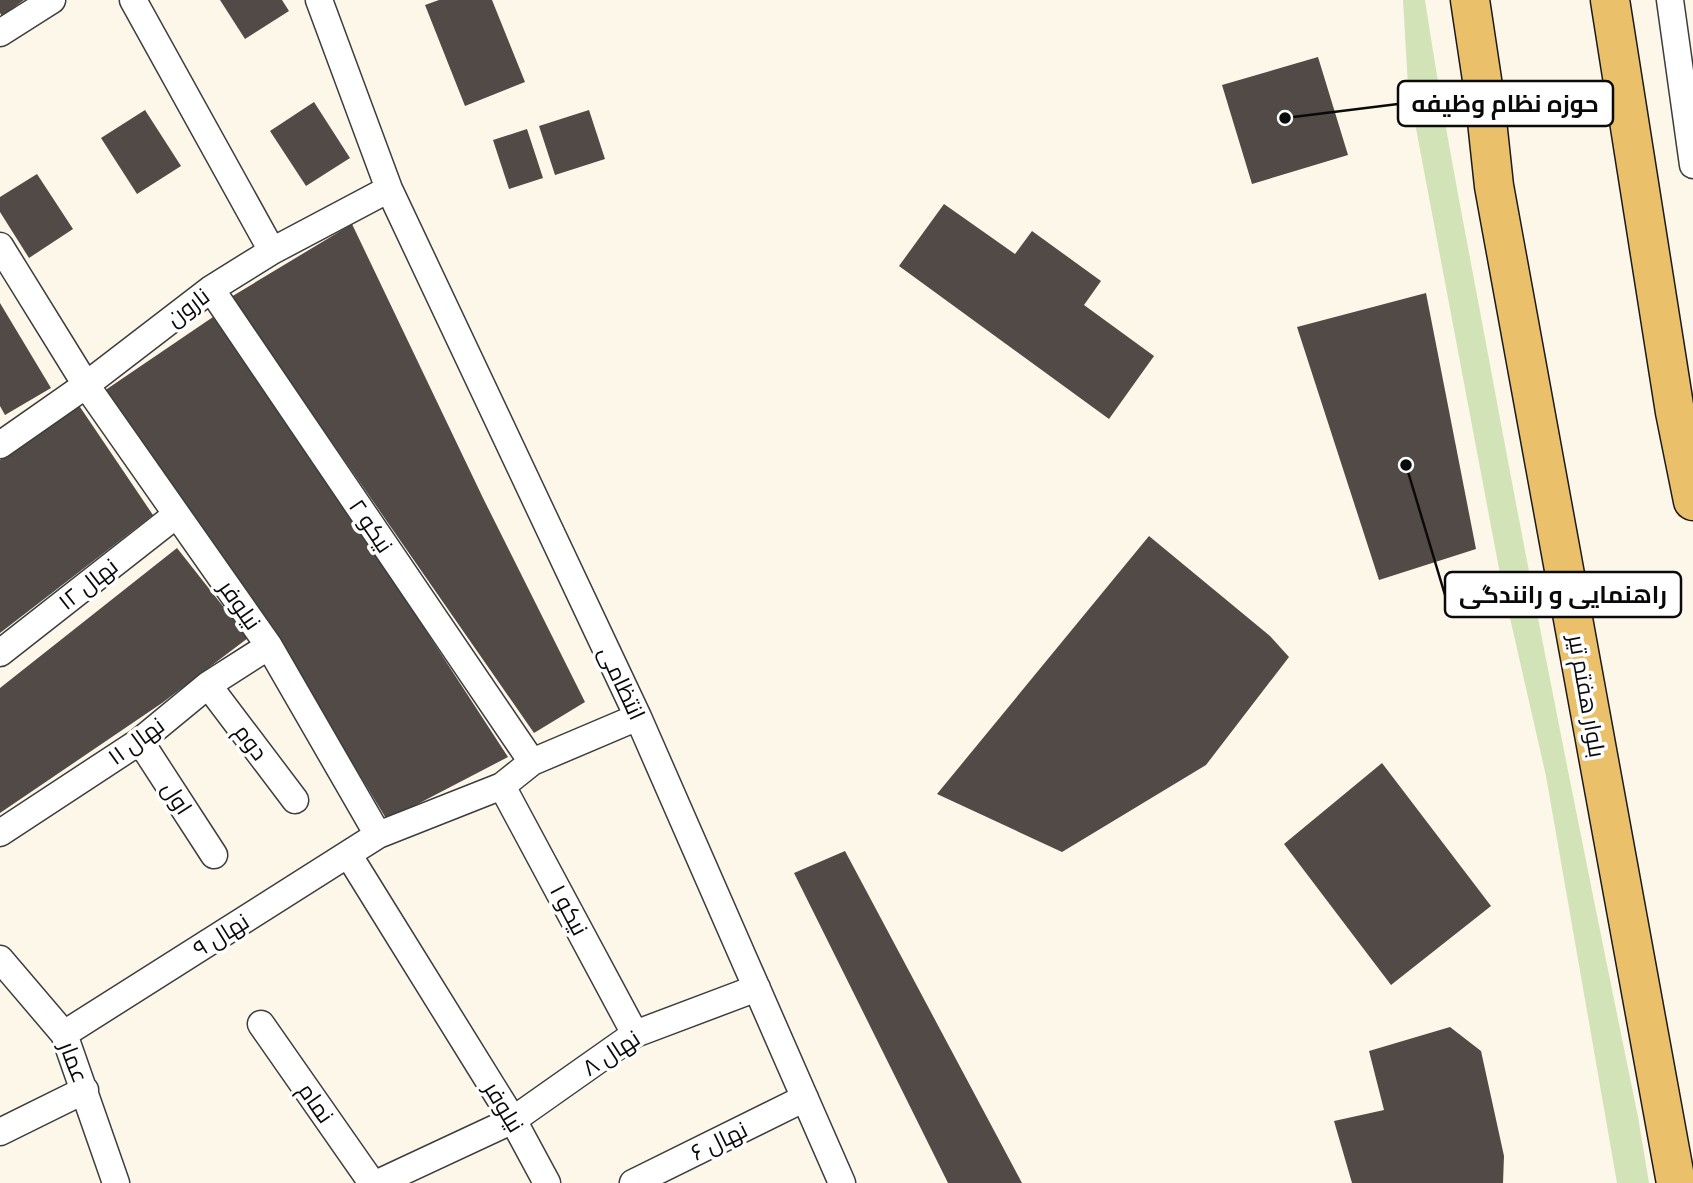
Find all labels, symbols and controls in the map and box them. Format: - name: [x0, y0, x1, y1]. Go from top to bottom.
- callout: حوزه نظام وظیفه: [1398, 81, 1613, 126]
- text: حوزه نظام وظیفه: [1411, 87, 1599, 120]
- street label: نارون: [160, 280, 215, 332]
- street label: نیکو ۲: [343, 493, 401, 558]
- street label: نهال ۱۲: [51, 550, 123, 616]
- street label: نیلوفر: [212, 572, 269, 635]
- callout: راهنمایی و رانندگی: [1445, 572, 1681, 617]
- text: راهنمایی و رانندگی: [1459, 578, 1667, 610]
- street label: بلوار هفتم تیر: [1560, 630, 1614, 760]
- street label: انتظامی: [593, 641, 653, 724]
- street label: نهال ۱۱: [101, 710, 170, 771]
- street label: دوم: [227, 717, 275, 767]
- street label: اول: [156, 775, 200, 820]
- street label: نیکو ۱: [544, 879, 596, 940]
- street label: نهال ۹: [187, 905, 254, 963]
- street label: نهال ۸: [576, 1022, 645, 1082]
- street label: عمار: [53, 1035, 96, 1087]
- street label: نیلوفر: [477, 1074, 532, 1137]
- street label: نمام: [291, 1076, 341, 1130]
- street label: نهال ۶: [685, 1114, 752, 1167]

